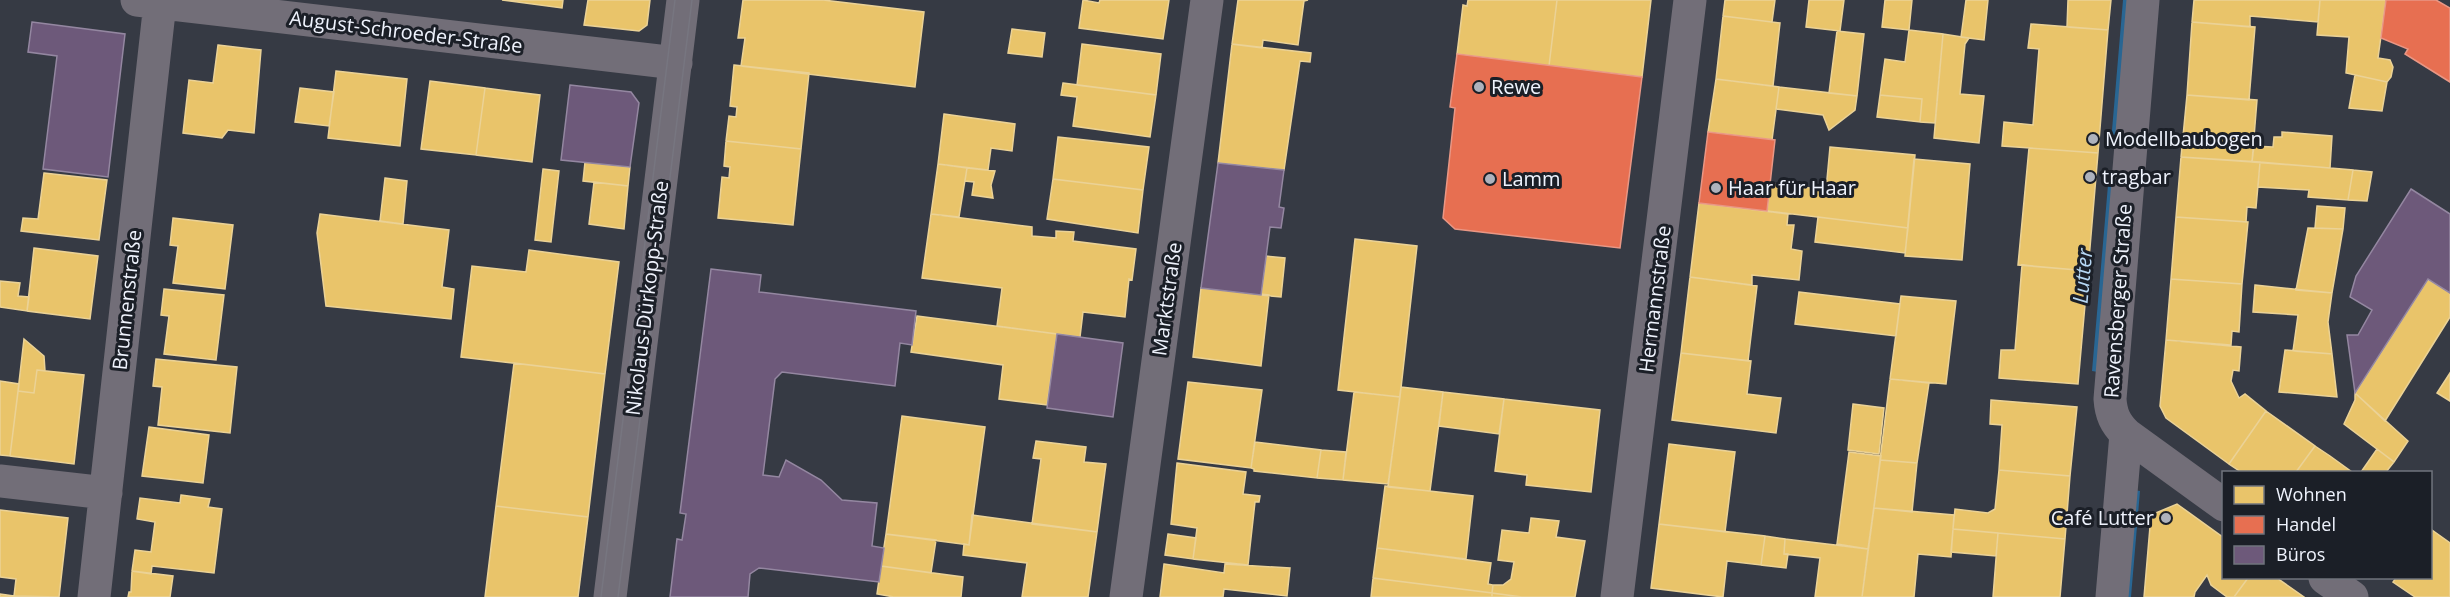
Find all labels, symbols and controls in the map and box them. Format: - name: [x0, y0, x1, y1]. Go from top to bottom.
- street label: August-Schroeder-Straße: [288, 4, 524, 59]
- place label: Rewe: [1491, 73, 1541, 100]
- marker: Rewe: [1472, 80, 1486, 94]
- place label: Modellbaubogen: [2105, 125, 2263, 152]
- marker: Modellbaubogen: [2086, 132, 2100, 146]
- place label: tragbar: [2102, 163, 2171, 190]
- place label: Lamm: [1502, 165, 1561, 192]
- marker: tragbar: [2083, 170, 2097, 184]
- marker: Lamm: [1483, 172, 1497, 186]
- place label: Haar für Haar: [1728, 174, 1856, 201]
- street label: Nikolaus-Dürkopp-Straße: [619, 179, 674, 417]
- marker: Haar für Haar: [1709, 181, 1723, 195]
- street label: Ravensberger Straße: [2097, 203, 2138, 399]
- street label: Hermannstraße: [1632, 224, 1677, 374]
- street label: Brunnenstraße: [106, 228, 147, 371]
- street label: Marktstraße: [1145, 240, 1188, 358]
- water label: Lutter: [2066, 247, 2098, 304]
- legend: [2222, 471, 2432, 579]
- text: Wohnen: [2276, 482, 2347, 506]
- place label: Café Lutter: [2051, 504, 2154, 531]
- marker: Café Lutter: [2159, 511, 2173, 525]
- text: Handel: [2276, 512, 2336, 536]
- text: Büros: [2276, 542, 2325, 566]

